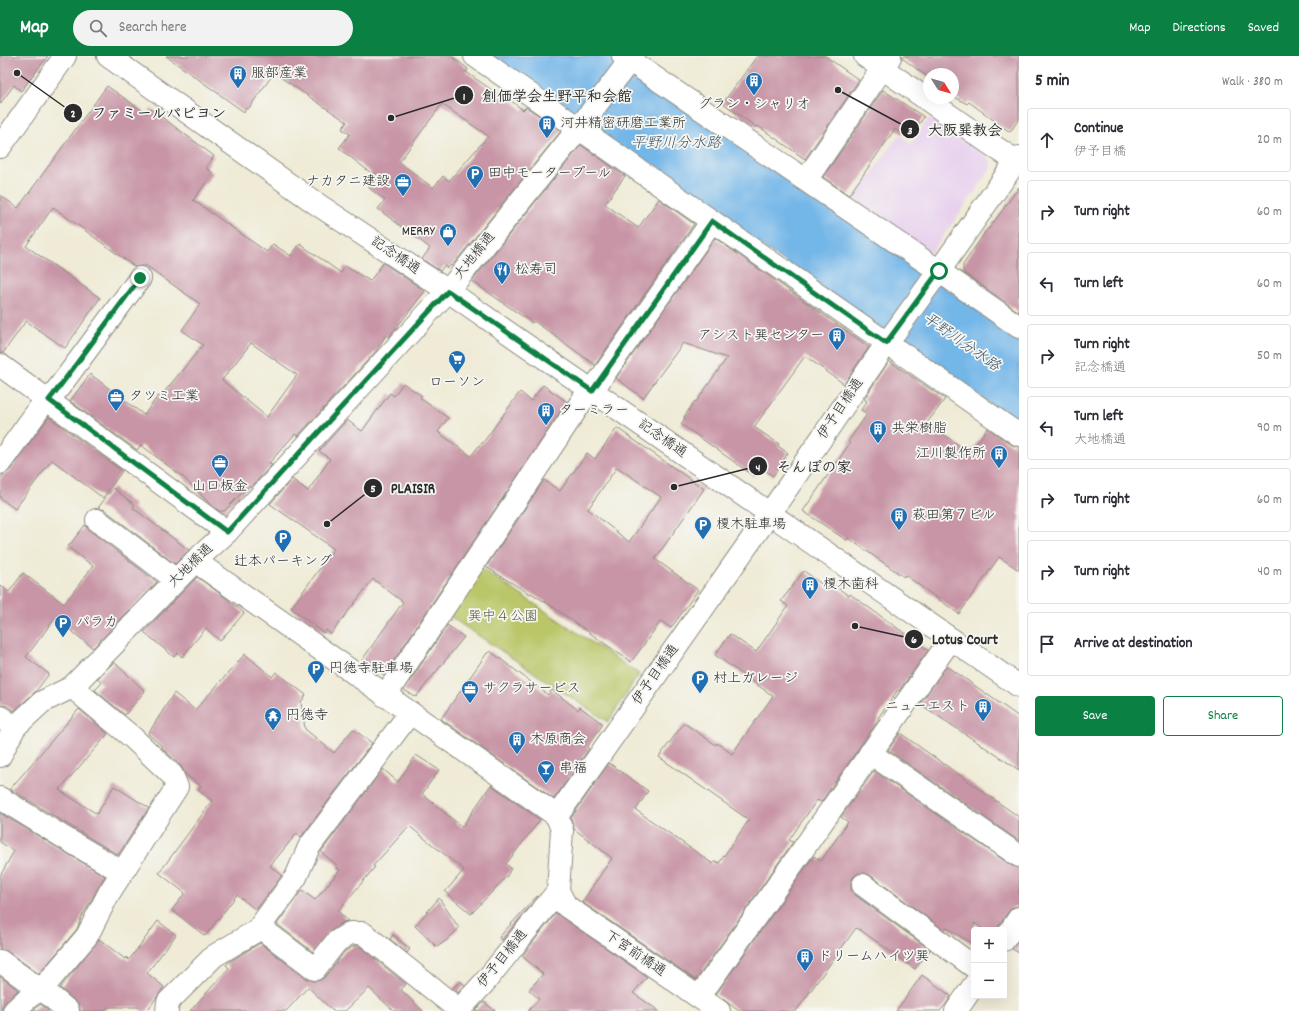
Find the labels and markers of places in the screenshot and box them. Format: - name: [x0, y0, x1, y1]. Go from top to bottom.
- building icon: 服部産業: [228, 64, 248, 89]
- place label: 服部産業: [251, 64, 307, 84]
- building icon: グラン・シャリオ: [744, 71, 764, 96]
- callout: 創価学会生野平和会館: [454, 82, 640, 109]
- place label: グラン・シャリオ: [698, 95, 810, 115]
- callout: ファミールパピヨン: [63, 99, 234, 126]
- building icon: 河井精密研磨工業所: [537, 114, 557, 139]
- place label: 河井精密研磨工業所: [560, 114, 686, 134]
- callout: 大阪巽教会: [900, 116, 1011, 143]
- parking icon: 田中モータープール: [465, 164, 485, 189]
- place label: 田中モータープール: [488, 164, 611, 184]
- place label: ナカタニ建設: [306, 172, 390, 192]
- office icon: ナカタニ建設: [393, 172, 413, 197]
- place label: MERRY: [402, 222, 436, 242]
- shop icon: MERRY: [438, 222, 458, 247]
- restaurant icon: 松寿司: [492, 260, 512, 285]
- place label: 松寿司: [515, 260, 557, 280]
- place label: アシスト巽センター: [698, 326, 824, 346]
- building icon: アシスト巽センター: [827, 326, 847, 351]
- supermarket icon: ローソン: [447, 349, 467, 374]
- place label: ローソン: [429, 373, 485, 393]
- office icon: タツミ工業: [106, 387, 126, 412]
- place label: タツミ工業: [129, 387, 199, 407]
- building icon: ターミラー: [536, 401, 556, 426]
- place label: ターミラー: [559, 401, 629, 421]
- building icon: 共栄樹脂: [868, 419, 888, 444]
- place label: 共栄樹脂: [891, 419, 947, 439]
- place label: 江川製作所: [916, 444, 986, 464]
- building icon: 江川製作所: [989, 444, 1009, 469]
- office icon: 山口板金: [210, 453, 230, 478]
- callout: そんぽの家: [748, 453, 859, 480]
- callout: PLAISIR: [363, 474, 443, 501]
- place label: 山口板金: [192, 477, 248, 497]
- building icon: 萩田第７ビル: [889, 506, 909, 531]
- place label: 萩田第７ビル: [912, 506, 996, 526]
- parking icon: 榎木駐車場: [693, 515, 713, 540]
- place label: 榎木駐車場: [716, 515, 786, 535]
- parking icon: 辻本パーキング: [273, 528, 293, 553]
- place label: 辻本パーキング: [234, 552, 332, 572]
- building icon: 榎木歯科: [800, 575, 820, 600]
- place label: 榎木歯科: [823, 575, 879, 595]
- parking icon: パラカ: [53, 613, 73, 638]
- place label: パラカ: [76, 613, 118, 633]
- callout: Lotus Court: [904, 626, 1006, 653]
- parking icon: 円徳寺駐車場: [306, 659, 326, 684]
- place label: 円徳寺駐車場: [329, 659, 413, 679]
- parking icon: 村上ガレージ: [690, 669, 710, 694]
- place label: 村上ガレージ: [713, 669, 798, 689]
- office icon: サクラサービス: [460, 679, 480, 704]
- place label: サクラサービス: [483, 679, 580, 699]
- place label: ニューエスト: [885, 697, 970, 717]
- building icon: ニューエスト: [973, 697, 993, 722]
- temple icon: 円徳寺: [263, 706, 283, 731]
- place label: 円徳寺: [286, 706, 328, 726]
- building icon: 木原商会: [507, 730, 527, 755]
- place label: 木原商会: [530, 730, 586, 750]
- bar icon: 串福: [536, 759, 556, 784]
- place label: 串福: [559, 759, 587, 779]
- building icon: ドリームハイツ巽: [795, 947, 815, 972]
- place label: ドリームハイツ巽: [818, 947, 929, 967]

